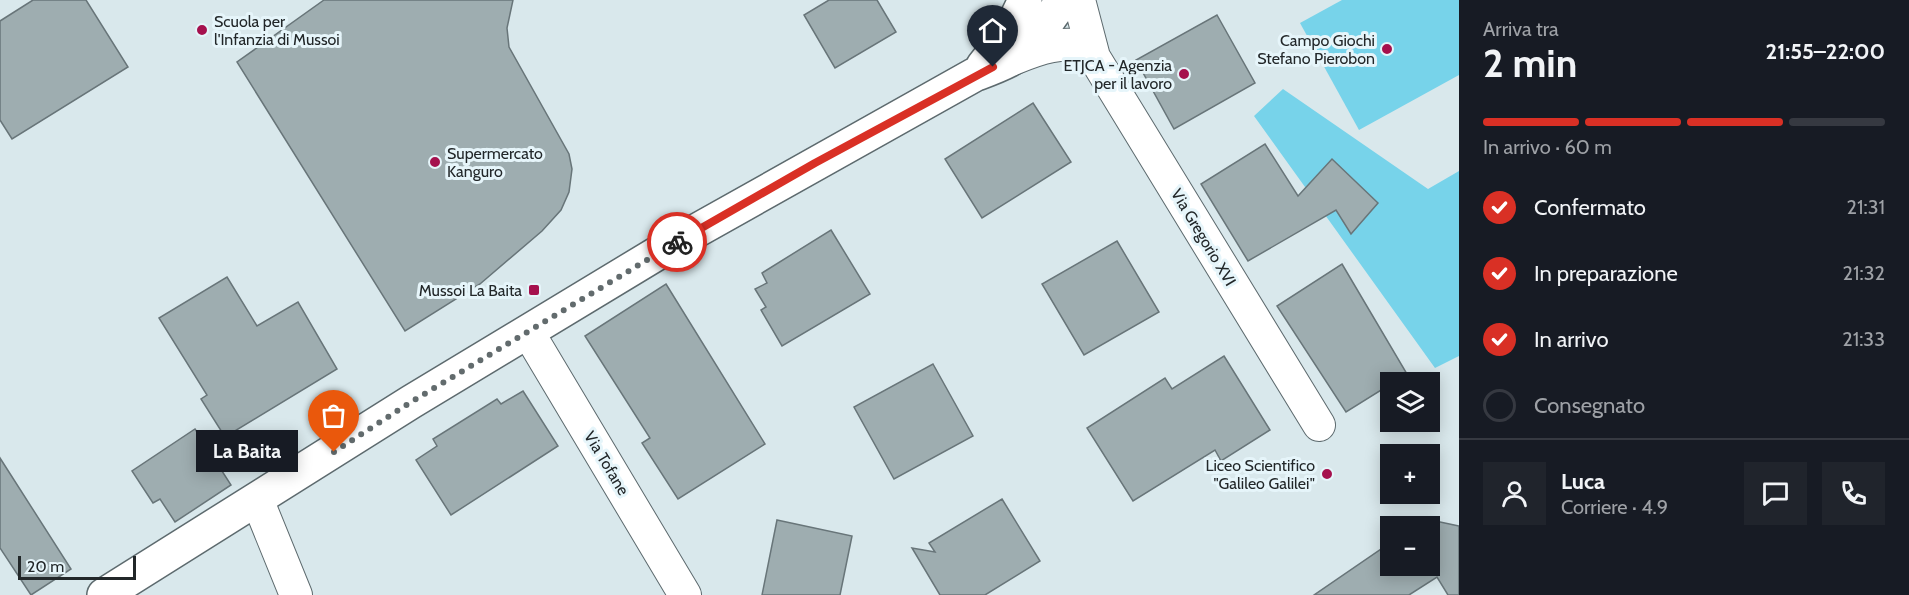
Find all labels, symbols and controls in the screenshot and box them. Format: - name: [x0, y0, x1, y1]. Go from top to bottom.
- pin: [967, 5, 1018, 67]
- place label: Scuola per l'Infanzia di Mussoi: [214, 12, 340, 49]
- icon: home: [976, 14, 1009, 47]
- text: Arriva tra: [1483, 17, 1559, 41]
- marker: Scuola per l'Infanzia di Mussoi: [195, 23, 209, 37]
- place label: Campo Giochi Stefano Pierobon: [1257, 31, 1375, 68]
- text: 21:55–22:00: [1766, 38, 1885, 65]
- text: 2 min: [1483, 39, 1577, 87]
- marker: Campo Giochi Stefano Pierobon: [1380, 42, 1394, 56]
- place label: ETJCA - Agenzia per il lavoro: [1063, 56, 1172, 93]
- marker: ETJCA - Agenzia per il lavoro: [1177, 67, 1191, 81]
- text: In arrivo · 60 m: [1483, 135, 1612, 159]
- place label: Supermercato Kanguro: [447, 144, 543, 181]
- marker: Supermercato Kanguro: [428, 155, 442, 169]
- street label: Via Gregorio XVI: [1167, 185, 1240, 289]
- icon: check: [1483, 191, 1516, 224]
- text: Confermato: [1534, 194, 1646, 221]
- text: 21:31: [1847, 195, 1885, 219]
- courier: [647, 212, 707, 272]
- icon: bike: [661, 226, 694, 259]
- icon: check: [1483, 257, 1516, 290]
- text: In preparazione: [1534, 260, 1678, 287]
- text: 21:32: [1843, 261, 1885, 285]
- place label: Mussoi La Baita: [419, 281, 522, 300]
- marker: Mussoi La Baita: [527, 283, 541, 297]
- icon: check: [1483, 323, 1516, 356]
- text: In arrivo: [1534, 326, 1609, 353]
- text: 21:33: [1842, 327, 1885, 351]
- map controls: [1380, 372, 1440, 576]
- button: layers: [1380, 372, 1440, 432]
- pin: [308, 390, 359, 452]
- text: Consegnato: [1534, 392, 1645, 419]
- icon: bag: [317, 399, 350, 432]
- street label: Via Tofane: [580, 428, 633, 499]
- callout: La Baita: [196, 431, 298, 473]
- text: La Baita: [213, 439, 281, 463]
- button: +: [1380, 444, 1440, 504]
- place label: Liceo Scientifico "Galileo Galilei": [1205, 456, 1315, 493]
- button: person: [1483, 462, 1546, 525]
- button: chat: [1744, 462, 1807, 525]
- button: phone: [1822, 462, 1885, 525]
- marker: Liceo Scientifico "Galileo Galilei": [1320, 467, 1334, 481]
- text: Luca: [1561, 468, 1605, 495]
- text: Corriere · 4.9: [1561, 495, 1668, 519]
- button: −: [1380, 516, 1440, 576]
- scale bar: [18, 553, 136, 580]
- text: 20 m: [27, 557, 64, 576]

